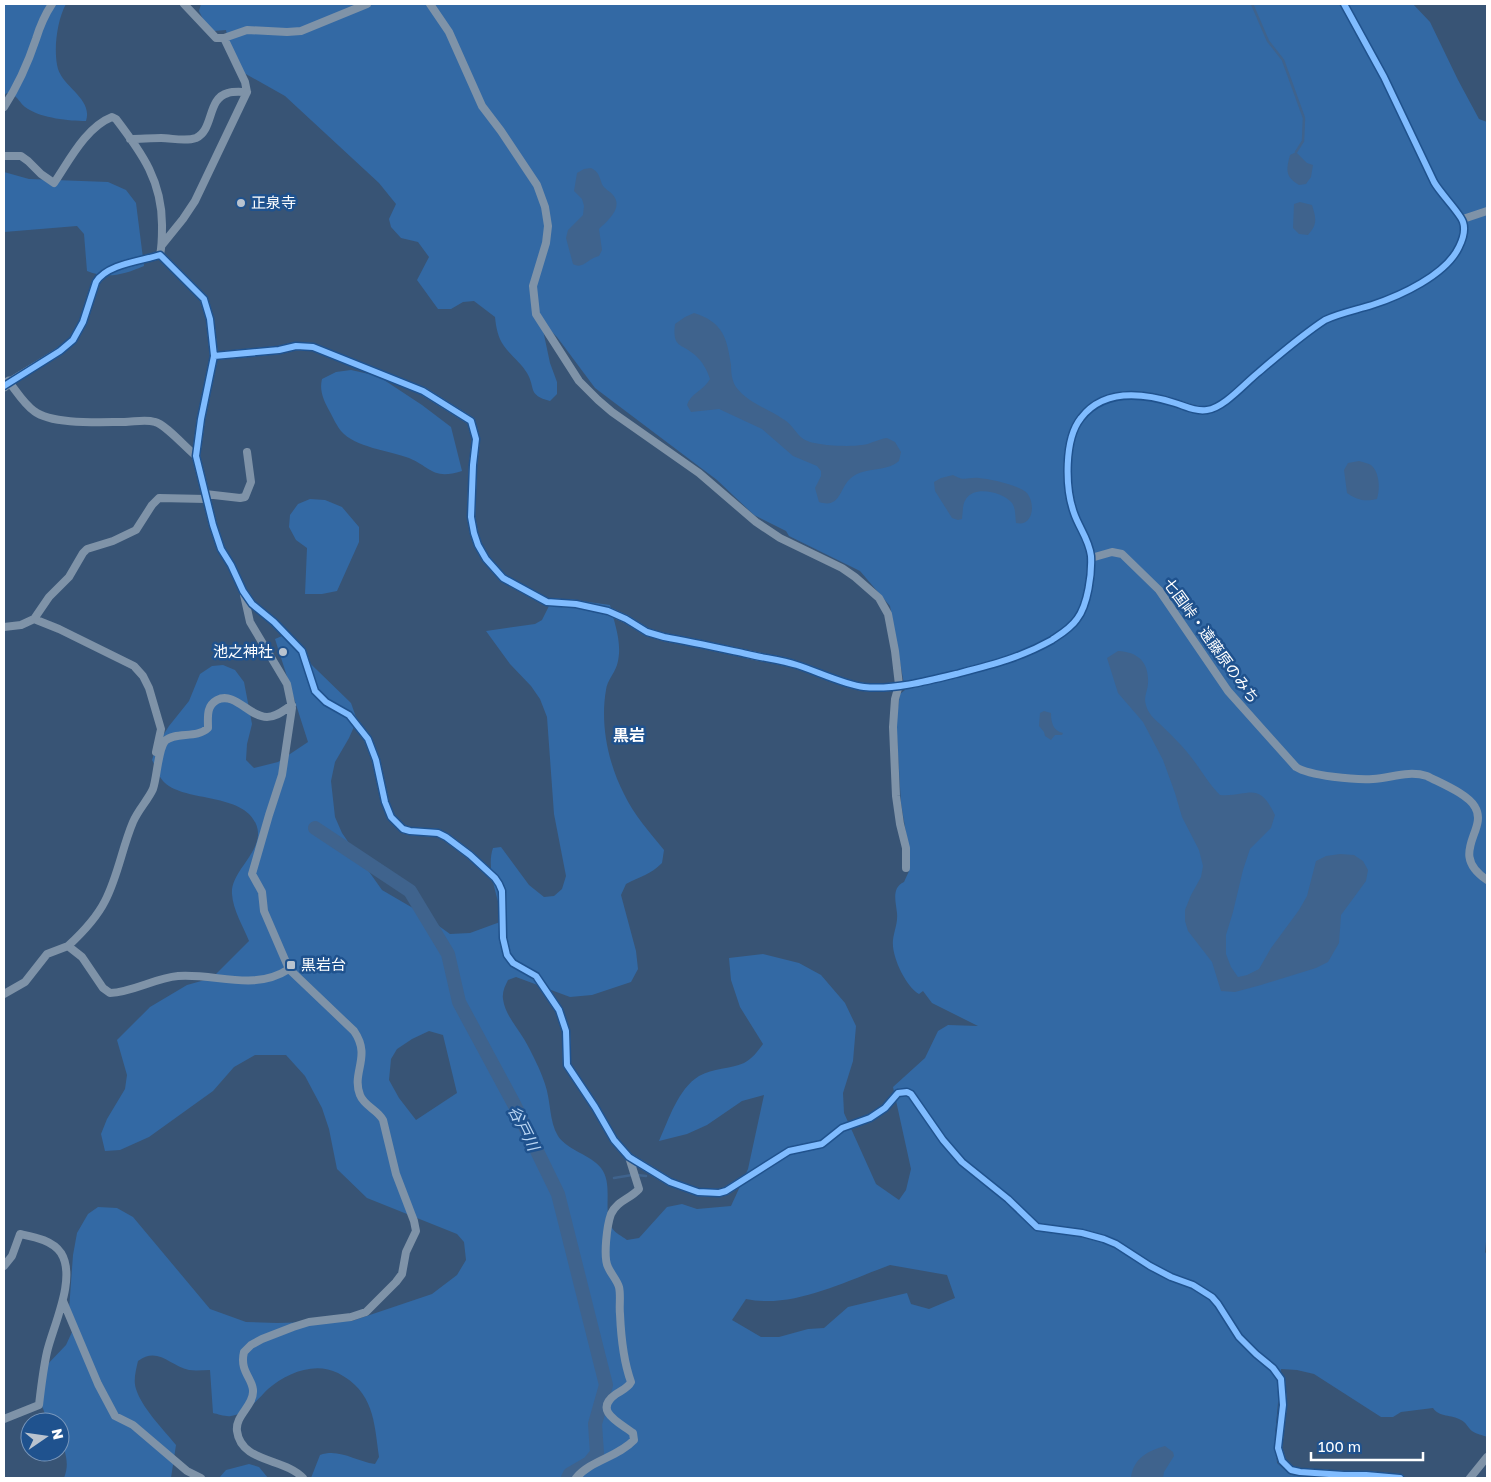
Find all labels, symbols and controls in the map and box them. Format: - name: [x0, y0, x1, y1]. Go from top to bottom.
- place label: 正泉寺: [251, 193, 296, 211]
- marker: 正泉寺: [235, 197, 247, 209]
- street label: 七国峠・遠藤原のみち: [1160, 574, 1263, 706]
- place label: 池之神社: [213, 642, 273, 660]
- marker: 池之神社: [277, 646, 289, 658]
- district label: 黒岩: [613, 725, 645, 745]
- place label: 黒岩台: [301, 955, 346, 973]
- marker: 黒岩台: [285, 959, 297, 971]
- water label: 谷戸川: [504, 1102, 545, 1156]
- north arrow: [20, 1412, 70, 1462]
- text: N: [49, 1427, 68, 1441]
- scale bar: [1311, 1430, 1424, 1462]
- text: 100 m: [1318, 1437, 1361, 1455]

